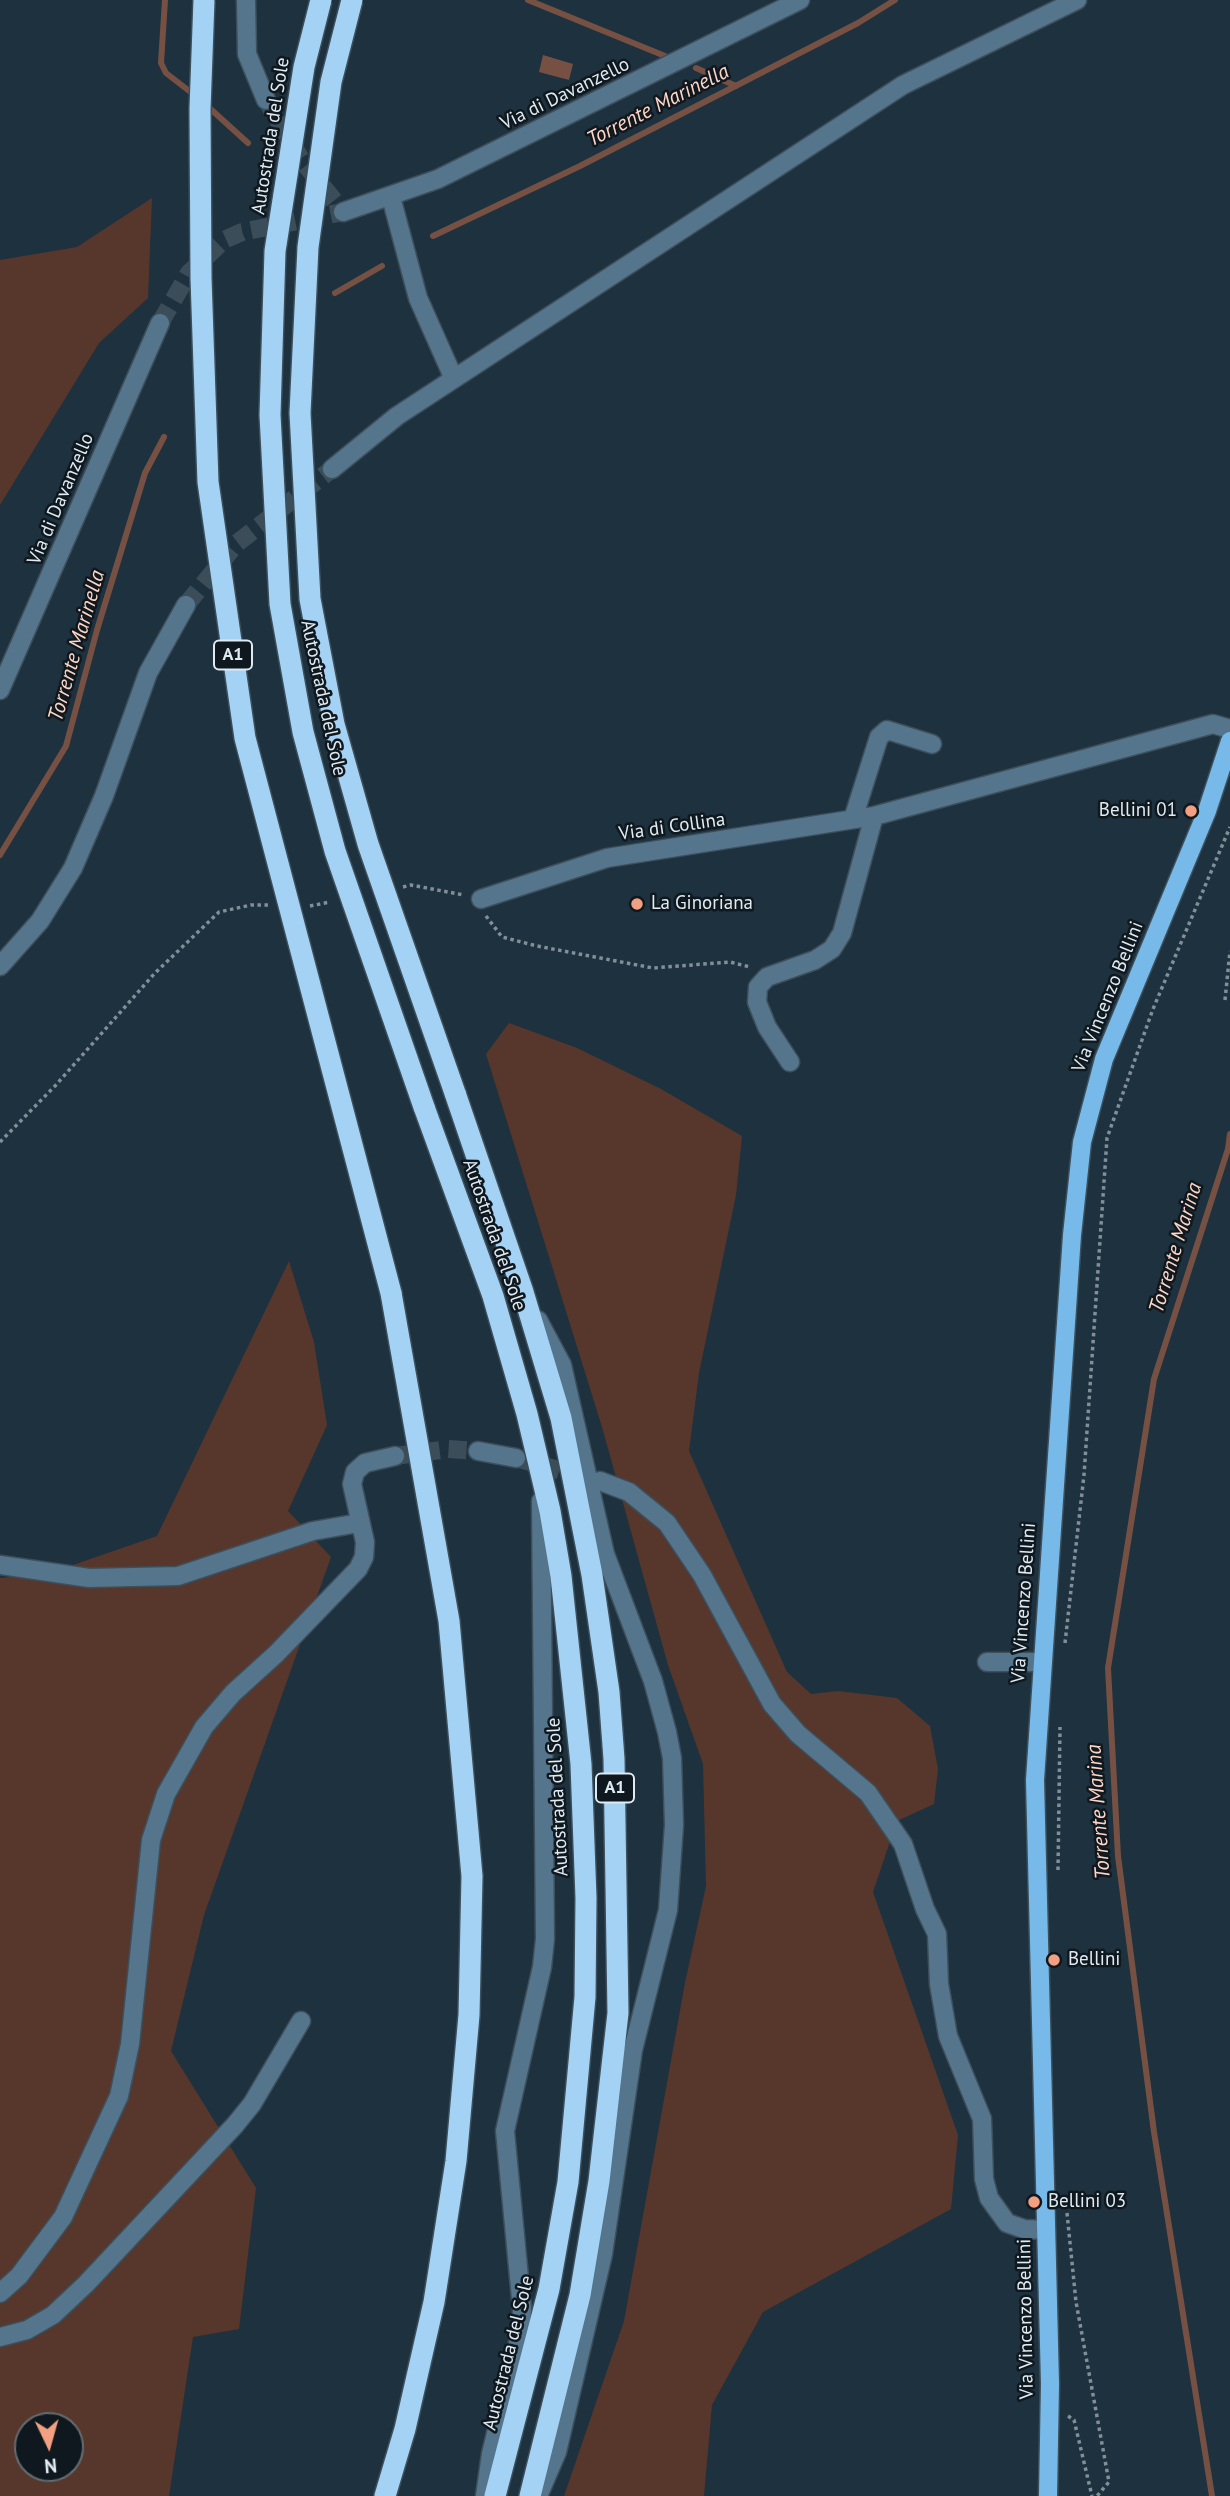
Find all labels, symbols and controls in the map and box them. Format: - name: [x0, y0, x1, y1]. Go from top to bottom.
- street label: Via di Davanzello: [497, 53, 633, 135]
- street label: Autostrada del Sole: [247, 56, 295, 216]
- water label: Torrente Marinella: [583, 59, 733, 153]
- street label: Via di Davanzello: [23, 430, 99, 568]
- water label: Torrente Marinella: [43, 567, 111, 725]
- street label: Autostrada del Sole: [295, 618, 351, 778]
- road number: A1: [214, 640, 252, 670]
- place label: Bellini 01: [1099, 800, 1177, 822]
- marker: Bellini 01: [1183, 803, 1199, 819]
- street label: Via di Collina: [617, 808, 727, 846]
- place label: La Ginoriana: [651, 893, 753, 915]
- marker: La Ginoriana: [629, 896, 645, 912]
- street label: Via Vincenzo Bellini: [1067, 918, 1149, 1076]
- street label: Autostrada del Sole: [457, 1156, 531, 1314]
- water label: Torrente Marina: [1144, 1180, 1208, 1316]
- street label: Via Vincenzo Bellini: [1007, 1522, 1041, 1684]
- street label: Autostrada del Sole: [542, 1717, 574, 1877]
- water label: Torrente Marina: [1082, 1744, 1116, 1880]
- road number: A1: [596, 1773, 634, 1802]
- place label: Bellini: [1068, 1949, 1120, 1971]
- marker: Bellini: [1046, 1952, 1062, 1968]
- place label: Bellini 03: [1048, 2191, 1126, 2213]
- marker: Bellini 03: [1026, 2194, 1042, 2210]
- street label: Via Vincenzo Bellini: [1013, 2238, 1039, 2400]
- street label: Autostrada del Sole: [479, 2273, 539, 2433]
- north arrow: [14, 2412, 84, 2482]
- text: N: [43, 2453, 58, 2478]

